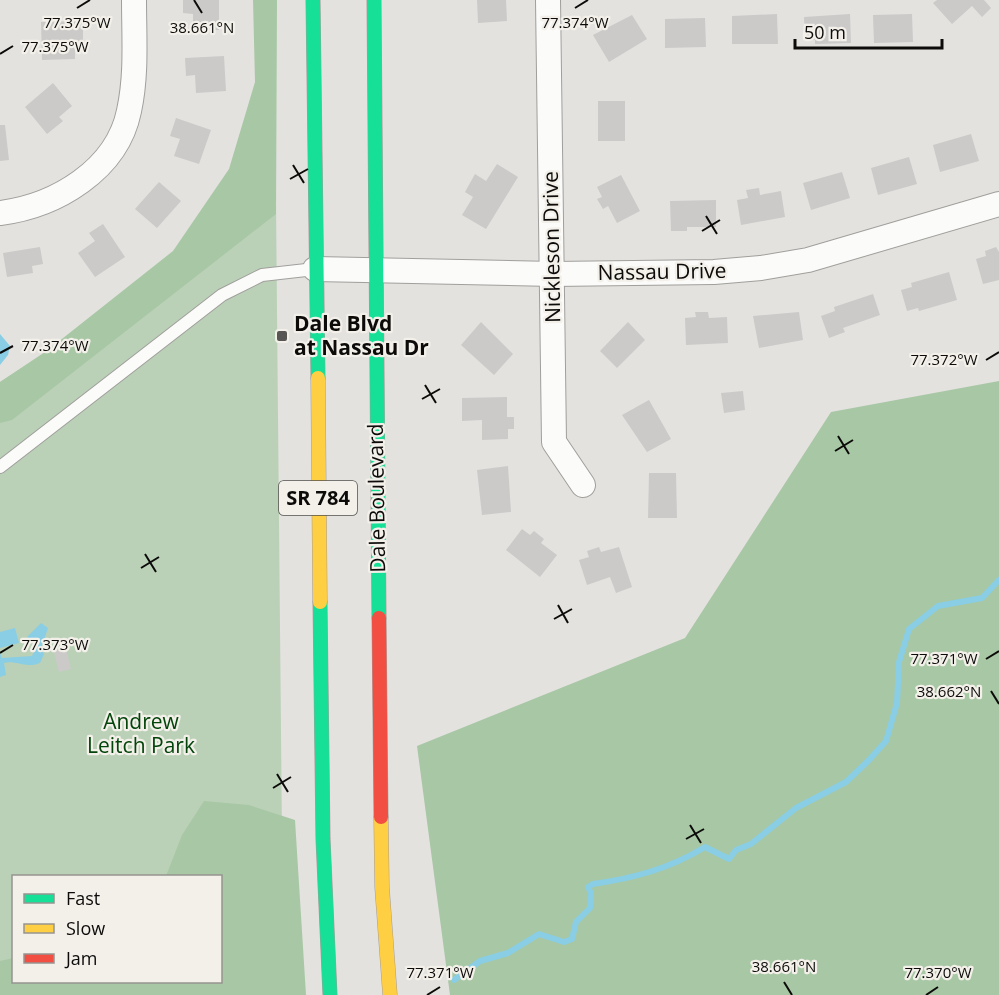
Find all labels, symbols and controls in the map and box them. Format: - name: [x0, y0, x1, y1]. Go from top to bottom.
- text: 77.375°W: [43, 12, 111, 32]
- text: 77.374°W: [541, 12, 609, 32]
- scale bar: [795, 12, 942, 50]
- text: 38.661°N: [170, 17, 234, 37]
- text: 50 m: [804, 20, 846, 44]
- text: 77.375°W: [21, 36, 89, 56]
- street label: Nickleson Drive: [536, 171, 566, 323]
- street label: Nassau Drive: [597, 256, 727, 286]
- place label: Dale Blvd at Nassau Dr: [294, 309, 429, 361]
- marker: Dale Blvd at Nassau Dr: [275, 329, 289, 343]
- text: 77.374°W: [21, 335, 89, 355]
- text: 77.372°W: [910, 349, 978, 369]
- street label: Dale Boulevard: [361, 423, 391, 573]
- road number: SR 784: [279, 481, 357, 515]
- text: 77.373°W: [21, 634, 89, 654]
- text: 77.371°W: [910, 648, 978, 668]
- text: 38.662°N: [917, 681, 981, 701]
- park label: Andrew Leitch Park: [87, 707, 195, 759]
- legend: [12, 875, 222, 983]
- text: Fast: [66, 886, 100, 910]
- text: Slow: [66, 916, 105, 940]
- text: Jam: [64, 946, 98, 970]
- text: 38.661°N: [752, 956, 816, 976]
- text: 77.371°W: [406, 962, 474, 982]
- text: 77.370°W: [904, 962, 972, 982]

